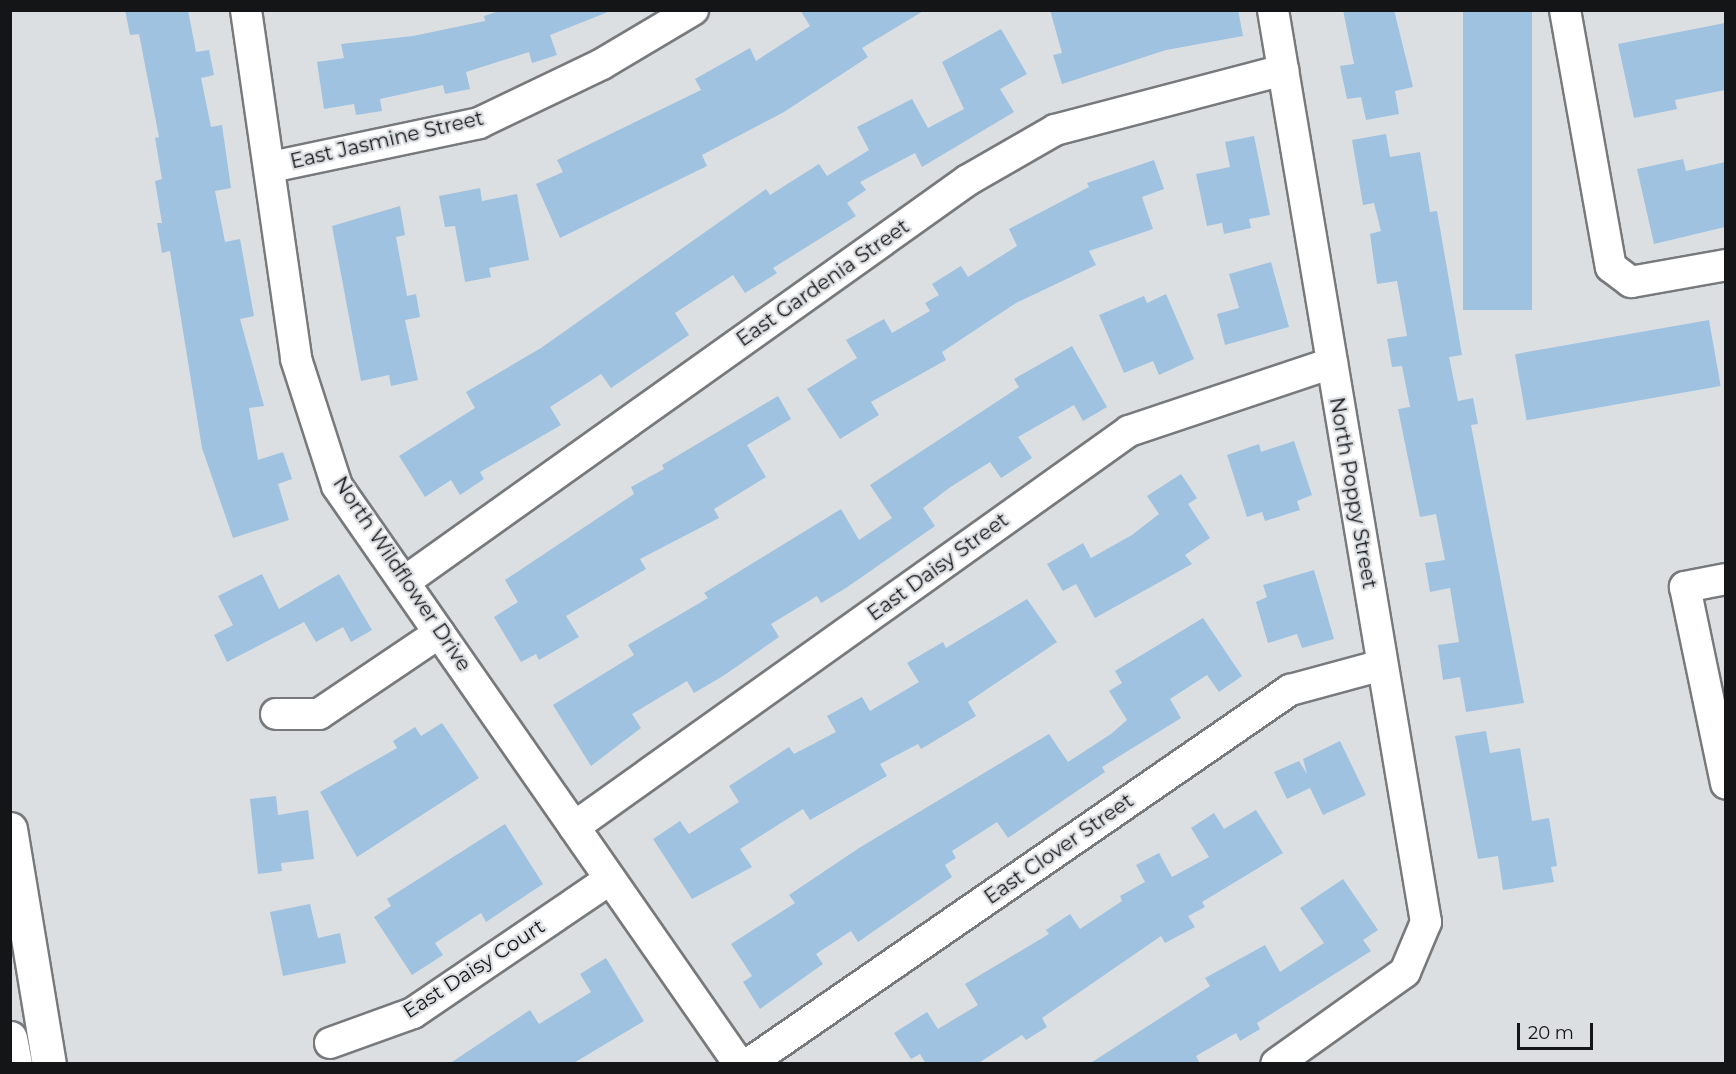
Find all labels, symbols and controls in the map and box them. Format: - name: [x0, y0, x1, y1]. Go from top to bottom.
- street label: East Jasmine Street: [288, 106, 486, 174]
- street label: East Gardenia Street: [732, 214, 914, 352]
- street label: North Poppy Street: [1324, 395, 1382, 591]
- street label: North Wildflower Drive: [328, 472, 476, 676]
- street label: East Daisy Street: [863, 508, 1013, 626]
- street label: East Clover Street: [980, 789, 1138, 909]
- street label: East Daisy Court: [399, 914, 549, 1024]
- scale bar: [1520, 1011, 1596, 1049]
- text: 20 m: [1528, 1022, 1574, 1044]

